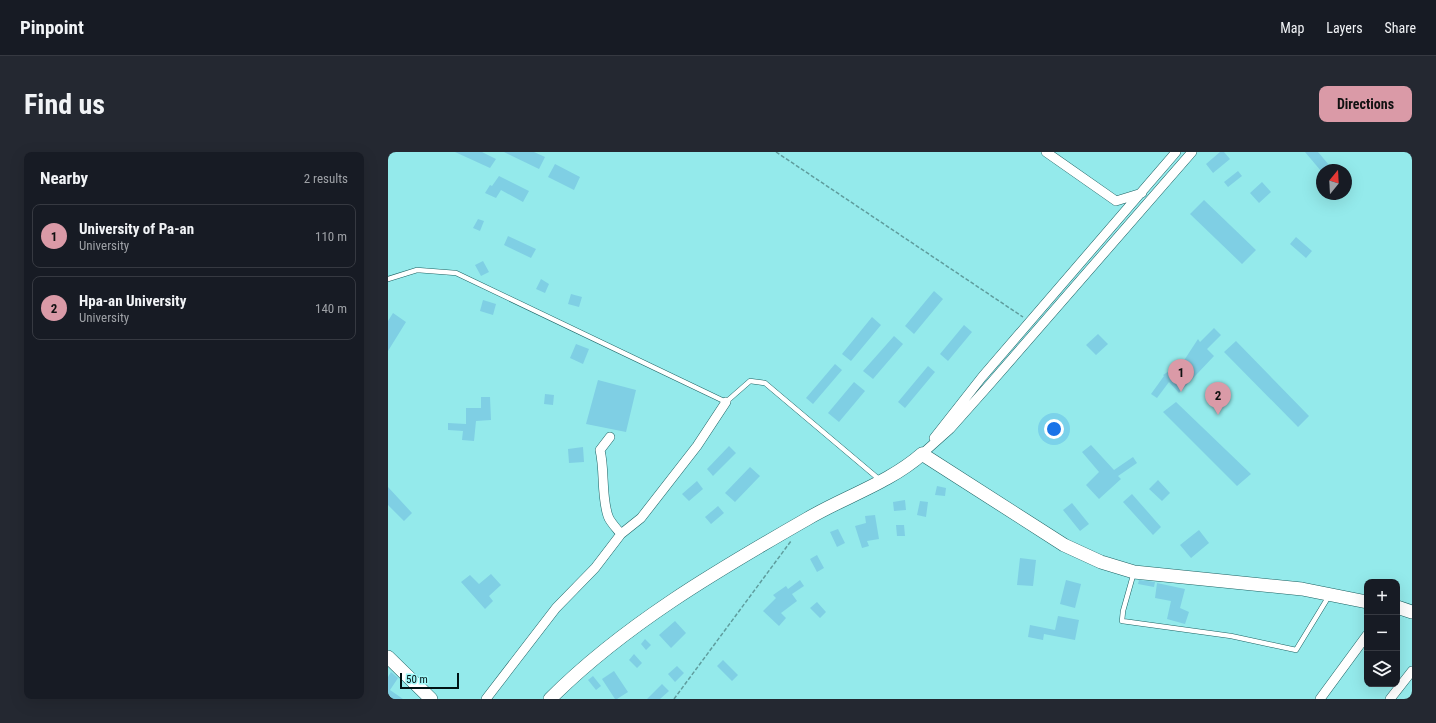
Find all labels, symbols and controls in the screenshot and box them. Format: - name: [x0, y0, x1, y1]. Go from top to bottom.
- text: Pinpoint: [20, 16, 84, 39]
- text: Map: [1280, 20, 1304, 36]
- text: Layers: [1326, 20, 1363, 36]
- text: Share: [1385, 20, 1416, 36]
- button: Directions: [1319, 86, 1412, 122]
- text: Find us: [24, 88, 105, 121]
- north arrow: [1316, 164, 1352, 200]
- text: Nearby: [40, 168, 88, 188]
- text: 2 results: [304, 171, 348, 186]
- text: University of Pa-an: [79, 220, 194, 238]
- text: 1: [51, 229, 57, 244]
- text: 110 m: [315, 229, 347, 244]
- text: University: [79, 238, 129, 253]
- text: Hpa-an University: [79, 292, 186, 310]
- text: 2: [51, 301, 57, 316]
- text: 140 m: [315, 301, 347, 316]
- text: University: [79, 310, 129, 325]
- pin: 1: [1168, 359, 1194, 392]
- pin: 2: [1205, 382, 1231, 415]
- your location: [1044, 419, 1064, 439]
- map controls: [1364, 579, 1400, 687]
- button: +: [1364, 579, 1400, 615]
- button: −: [1364, 615, 1400, 651]
- button: layers: [1364, 651, 1400, 687]
- scale bar: [400, 671, 459, 690]
- text: 50 m: [406, 673, 428, 686]

